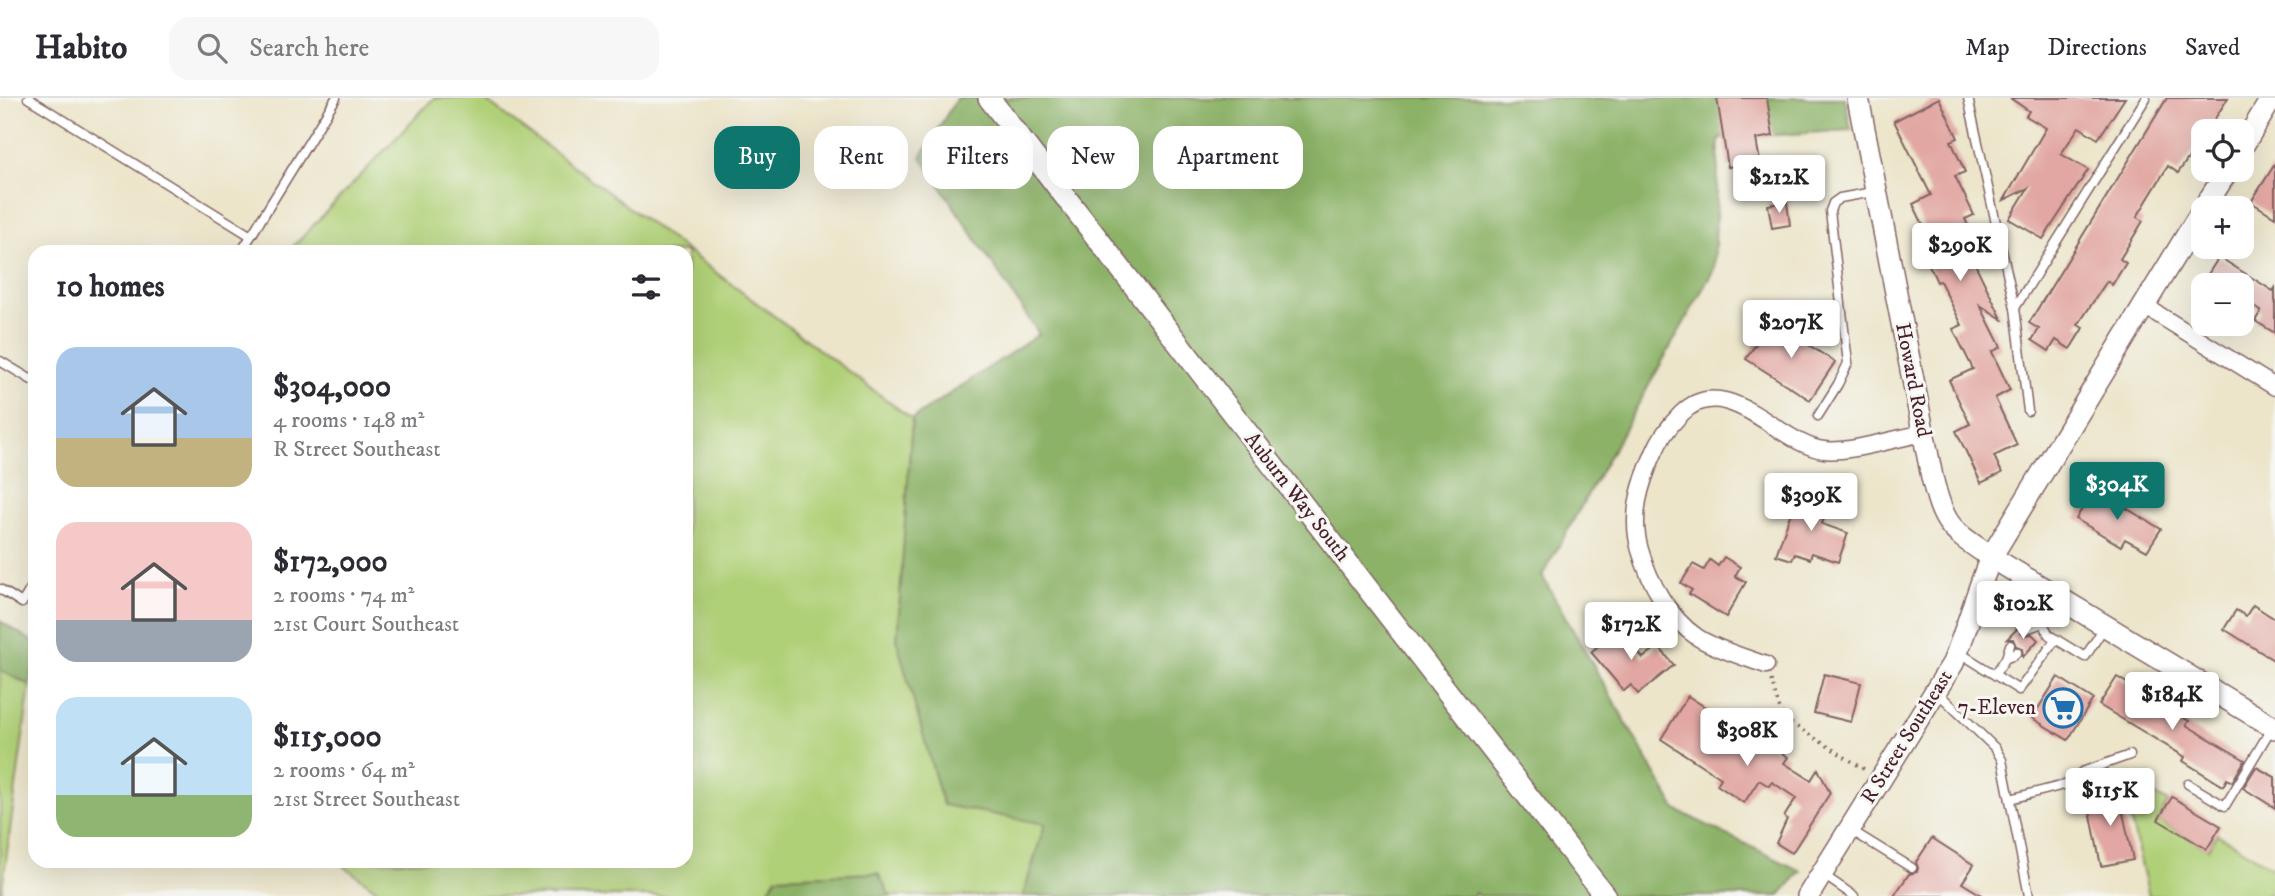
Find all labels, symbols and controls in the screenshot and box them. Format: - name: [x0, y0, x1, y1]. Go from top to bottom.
- search box: [169, 17, 659, 80]
- text: Habito: [35, 28, 127, 69]
- icon: search: [193, 29, 231, 67]
- text: Search here: [249, 32, 369, 65]
- text: Map: [1965, 33, 2010, 63]
- text: Directions: [2048, 33, 2147, 63]
- text: Saved: [2185, 33, 2240, 63]
- map controls: [2191, 119, 2254, 336]
- button: locate: [2191, 119, 2254, 182]
- chip: Buy: [714, 126, 800, 189]
- chip: Rent: [814, 126, 908, 189]
- chip: Filters: [922, 126, 1033, 189]
- chip: New: [1047, 126, 1139, 189]
- chip: Apartment: [1153, 126, 1303, 189]
- pin: $212K: [1730, 156, 1828, 215]
- text: $212K: [1749, 163, 1809, 192]
- button: +: [2191, 196, 2254, 259]
- pin: $290K: [1911, 223, 2009, 283]
- text: $290K: [1928, 231, 1992, 260]
- icon: filters: [627, 268, 665, 306]
- text: 10 homes: [56, 269, 165, 306]
- button: −: [2191, 273, 2254, 336]
- pin: $207K: [1742, 300, 1840, 360]
- text: $207K: [1759, 308, 1823, 337]
- street label: Howard Road: [1889, 321, 1937, 440]
- text: $304,000: [273, 369, 391, 406]
- icon: home: [112, 375, 196, 459]
- text: 4 rooms · 148 m²: [273, 406, 425, 435]
- street label: Auburn Way South: [1238, 427, 1356, 567]
- text: R Street Southeast: [273, 435, 441, 464]
- pin: $304K: [2068, 462, 2166, 522]
- text: $304K: [2086, 470, 2148, 499]
- pin: $309K: [1762, 474, 1860, 533]
- text: $309K: [1780, 481, 1842, 510]
- text: $172,000: [273, 544, 388, 581]
- icon: home: [112, 550, 196, 634]
- text: 2 rooms · 74 m²: [273, 581, 414, 610]
- pin: $102K: [1974, 582, 2072, 641]
- text: $102K: [1993, 589, 2053, 618]
- pin: $172K: [1582, 602, 1680, 662]
- text: 21st Court Southeast: [273, 610, 459, 639]
- text: $172K: [1601, 610, 1661, 639]
- street label: R Street Southeast: [1855, 665, 1959, 809]
- pin: $184K: [2123, 672, 2221, 732]
- text: $184K: [2141, 680, 2203, 709]
- supermarket icon: 7-Eleven: [2042, 687, 2084, 729]
- place label: 7-Eleven: [1958, 695, 2036, 721]
- pin: $308K: [1698, 708, 1796, 768]
- text: $308K: [1716, 716, 1778, 745]
- text: $115,000: [273, 719, 382, 756]
- icon: home: [112, 725, 196, 809]
- text: 2 rooms · 64 m²: [273, 756, 415, 785]
- pin: $115K: [2061, 768, 2159, 828]
- text: $115K: [2082, 776, 2138, 805]
- text: 21st Street Southeast: [273, 785, 460, 814]

